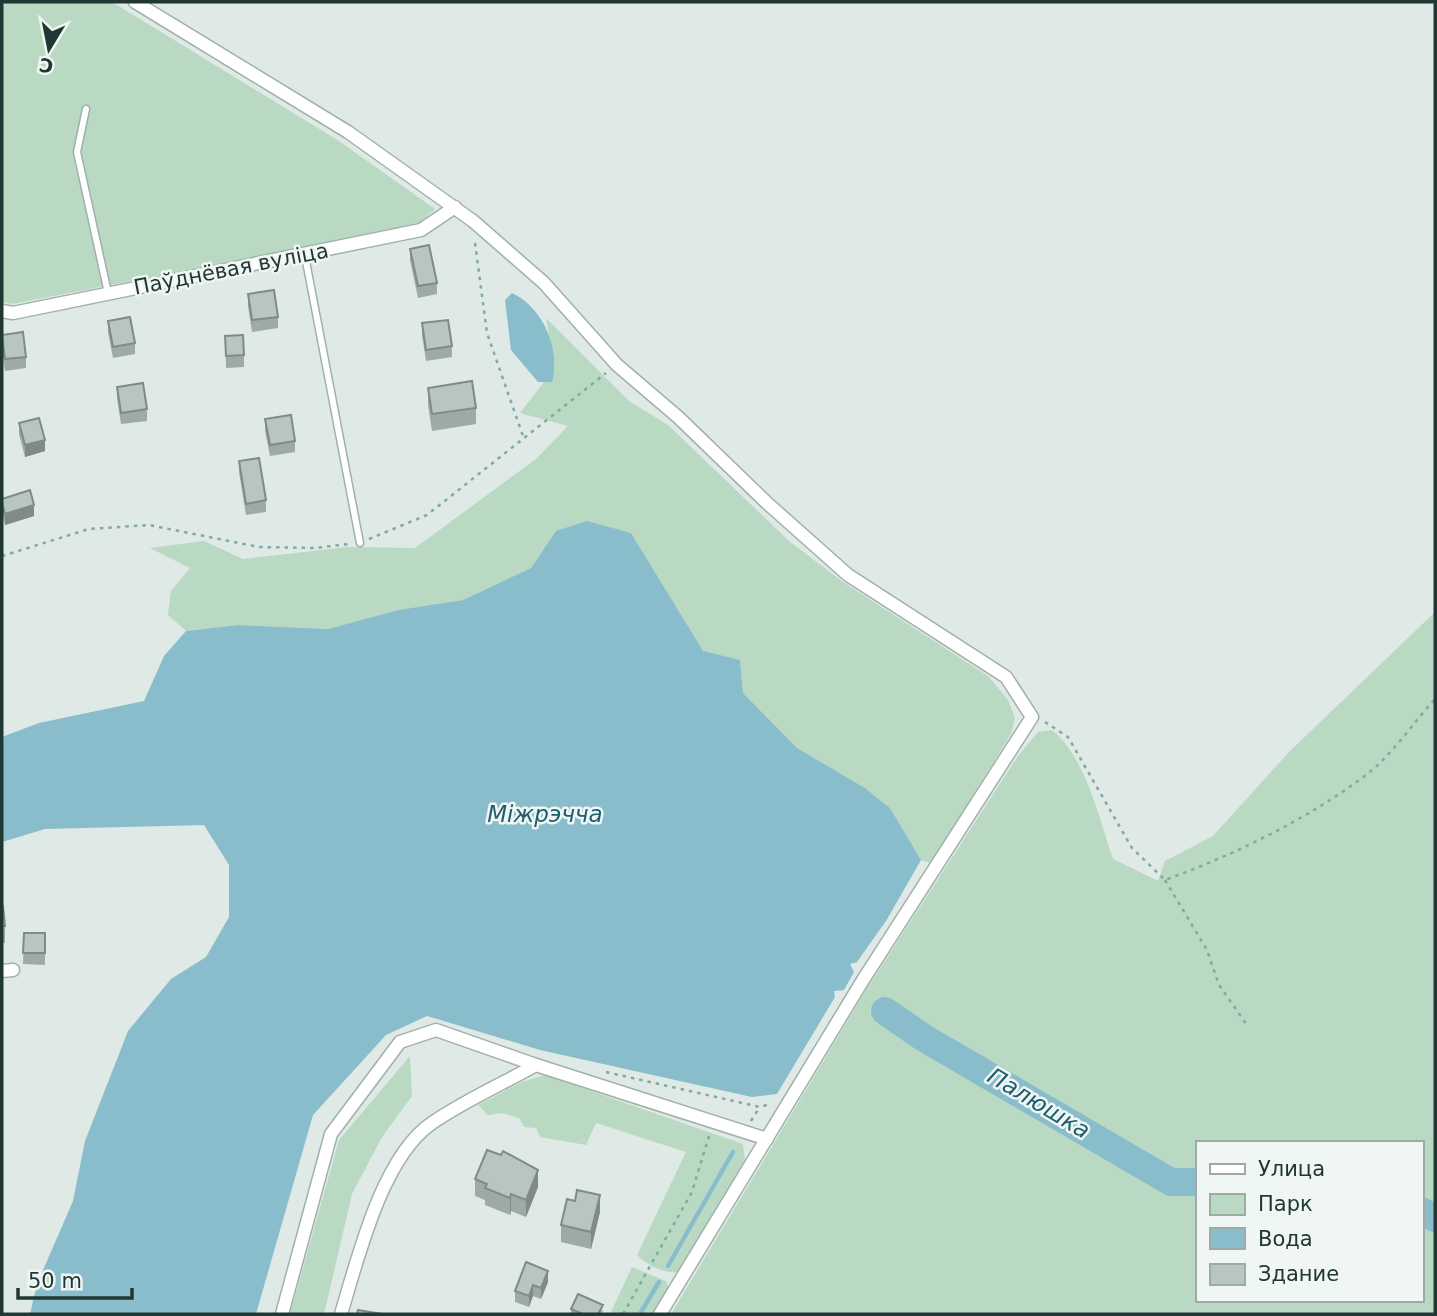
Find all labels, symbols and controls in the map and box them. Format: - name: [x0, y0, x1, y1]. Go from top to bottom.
- north arrow: [14, 14, 84, 84]
- text: С: [37, 54, 55, 78]
- street label: Паўднёвая вуліца: [132, 238, 330, 300]
- water label: Міжрэчча: [487, 801, 603, 827]
- water label: Палюшка: [983, 1062, 1095, 1144]
- legend: [1196, 1141, 1423, 1302]
- text: Улица: [1258, 1157, 1325, 1181]
- text: Парк: [1258, 1192, 1313, 1216]
- text: Вода: [1258, 1227, 1313, 1251]
- scale bar: [18, 1256, 131, 1300]
- text: Здание: [1258, 1262, 1339, 1286]
- text: 50 m: [28, 1269, 82, 1293]

